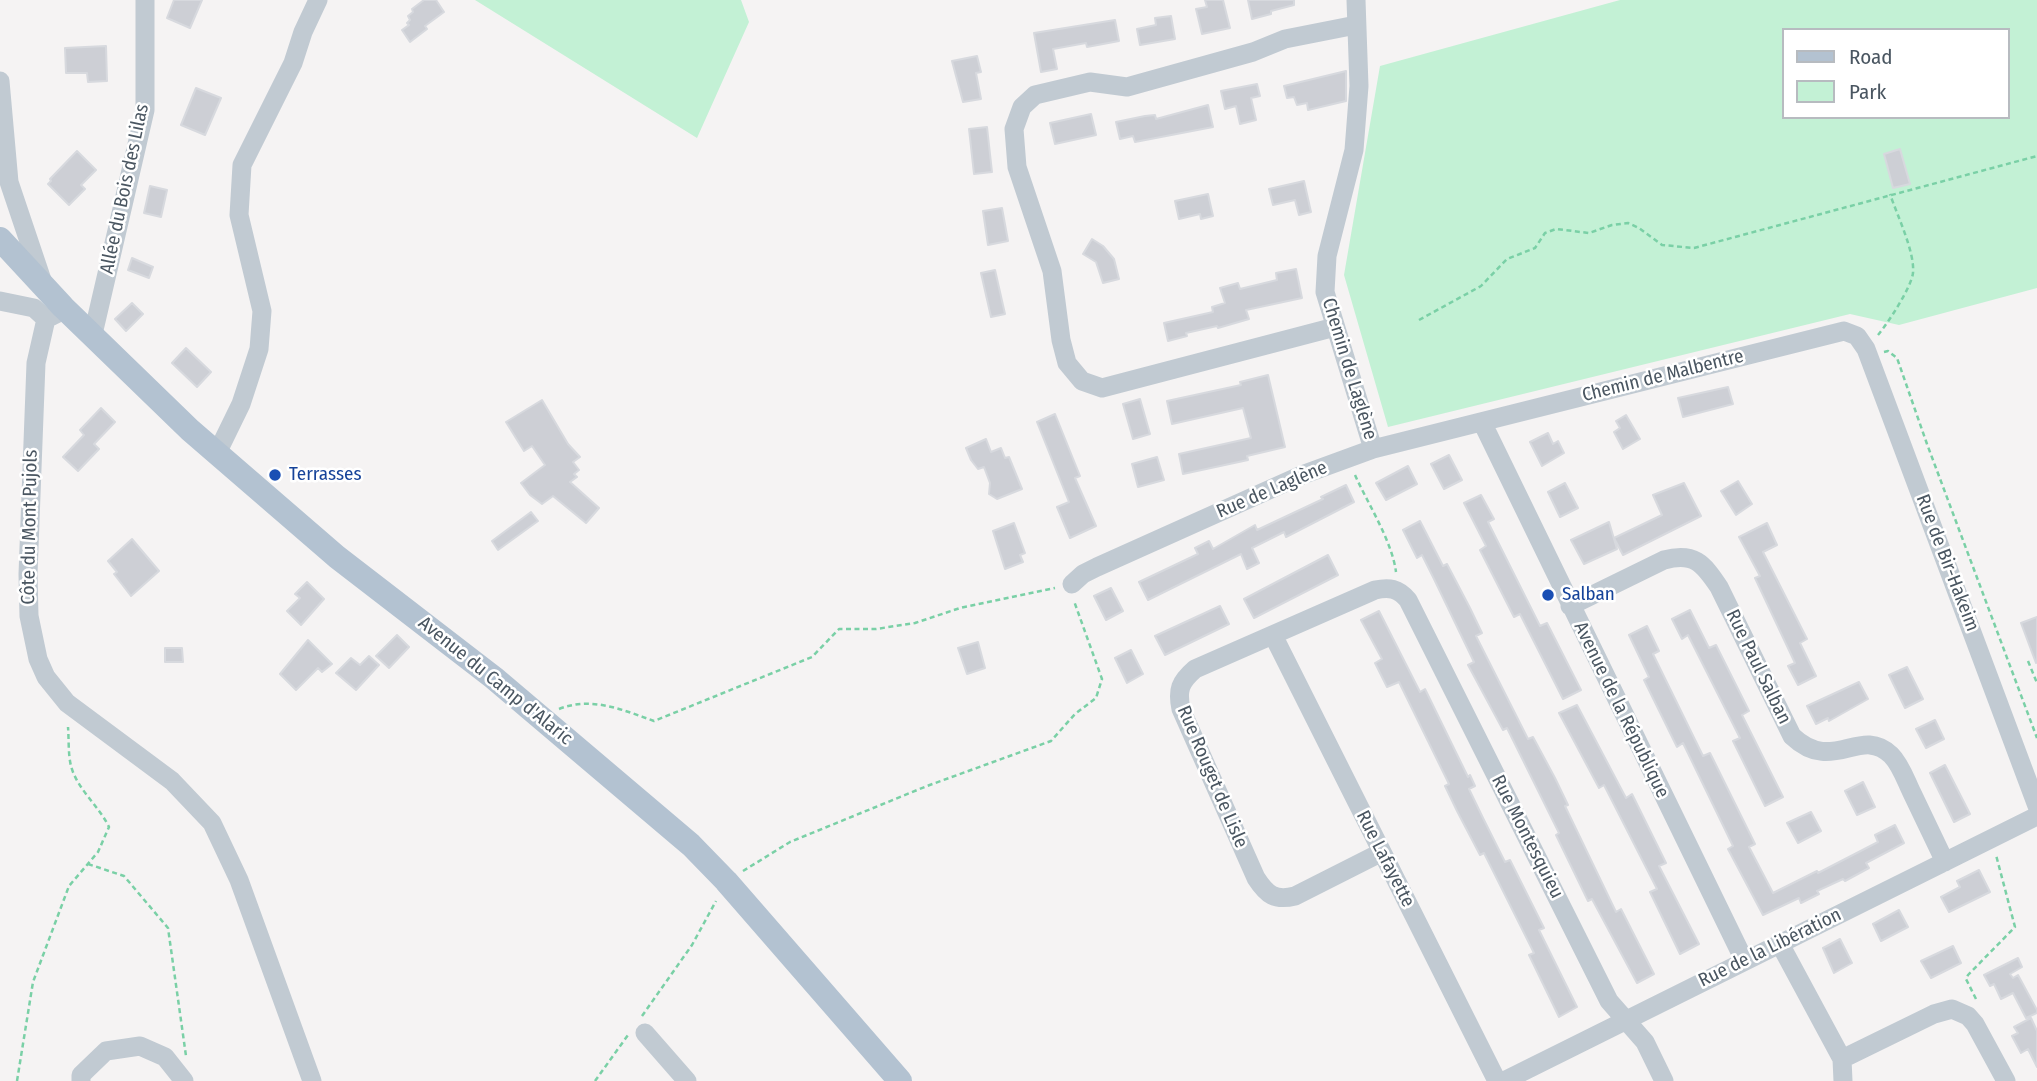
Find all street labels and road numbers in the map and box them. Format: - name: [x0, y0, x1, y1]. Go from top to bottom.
- street label: Allée du Bois des Lilas: [96, 102, 154, 276]
- street label: Chemin de Laglène: [1317, 295, 1381, 443]
- street label: Chemin de Malbentre: [1580, 345, 1746, 407]
- street label: Côte du Mont Pujols: [17, 449, 43, 605]
- street label: Rue de Laglène: [1213, 456, 1331, 524]
- street label: Rue de Bir-Hakeim: [1910, 491, 1984, 635]
- street label: Rue Paul Salban: [1720, 606, 1796, 728]
- street label: Avenue du Camp d'Alaric: [413, 612, 577, 750]
- street label: Avenue de la République: [1568, 618, 1674, 802]
- street label: Rue Rouget de Lisle: [1172, 702, 1252, 852]
- street label: Rue Montesquieu: [1486, 772, 1568, 902]
- street label: Rue Lafayette: [1351, 807, 1419, 911]
- street label: Rue de la Libération: [1695, 904, 1845, 992]

